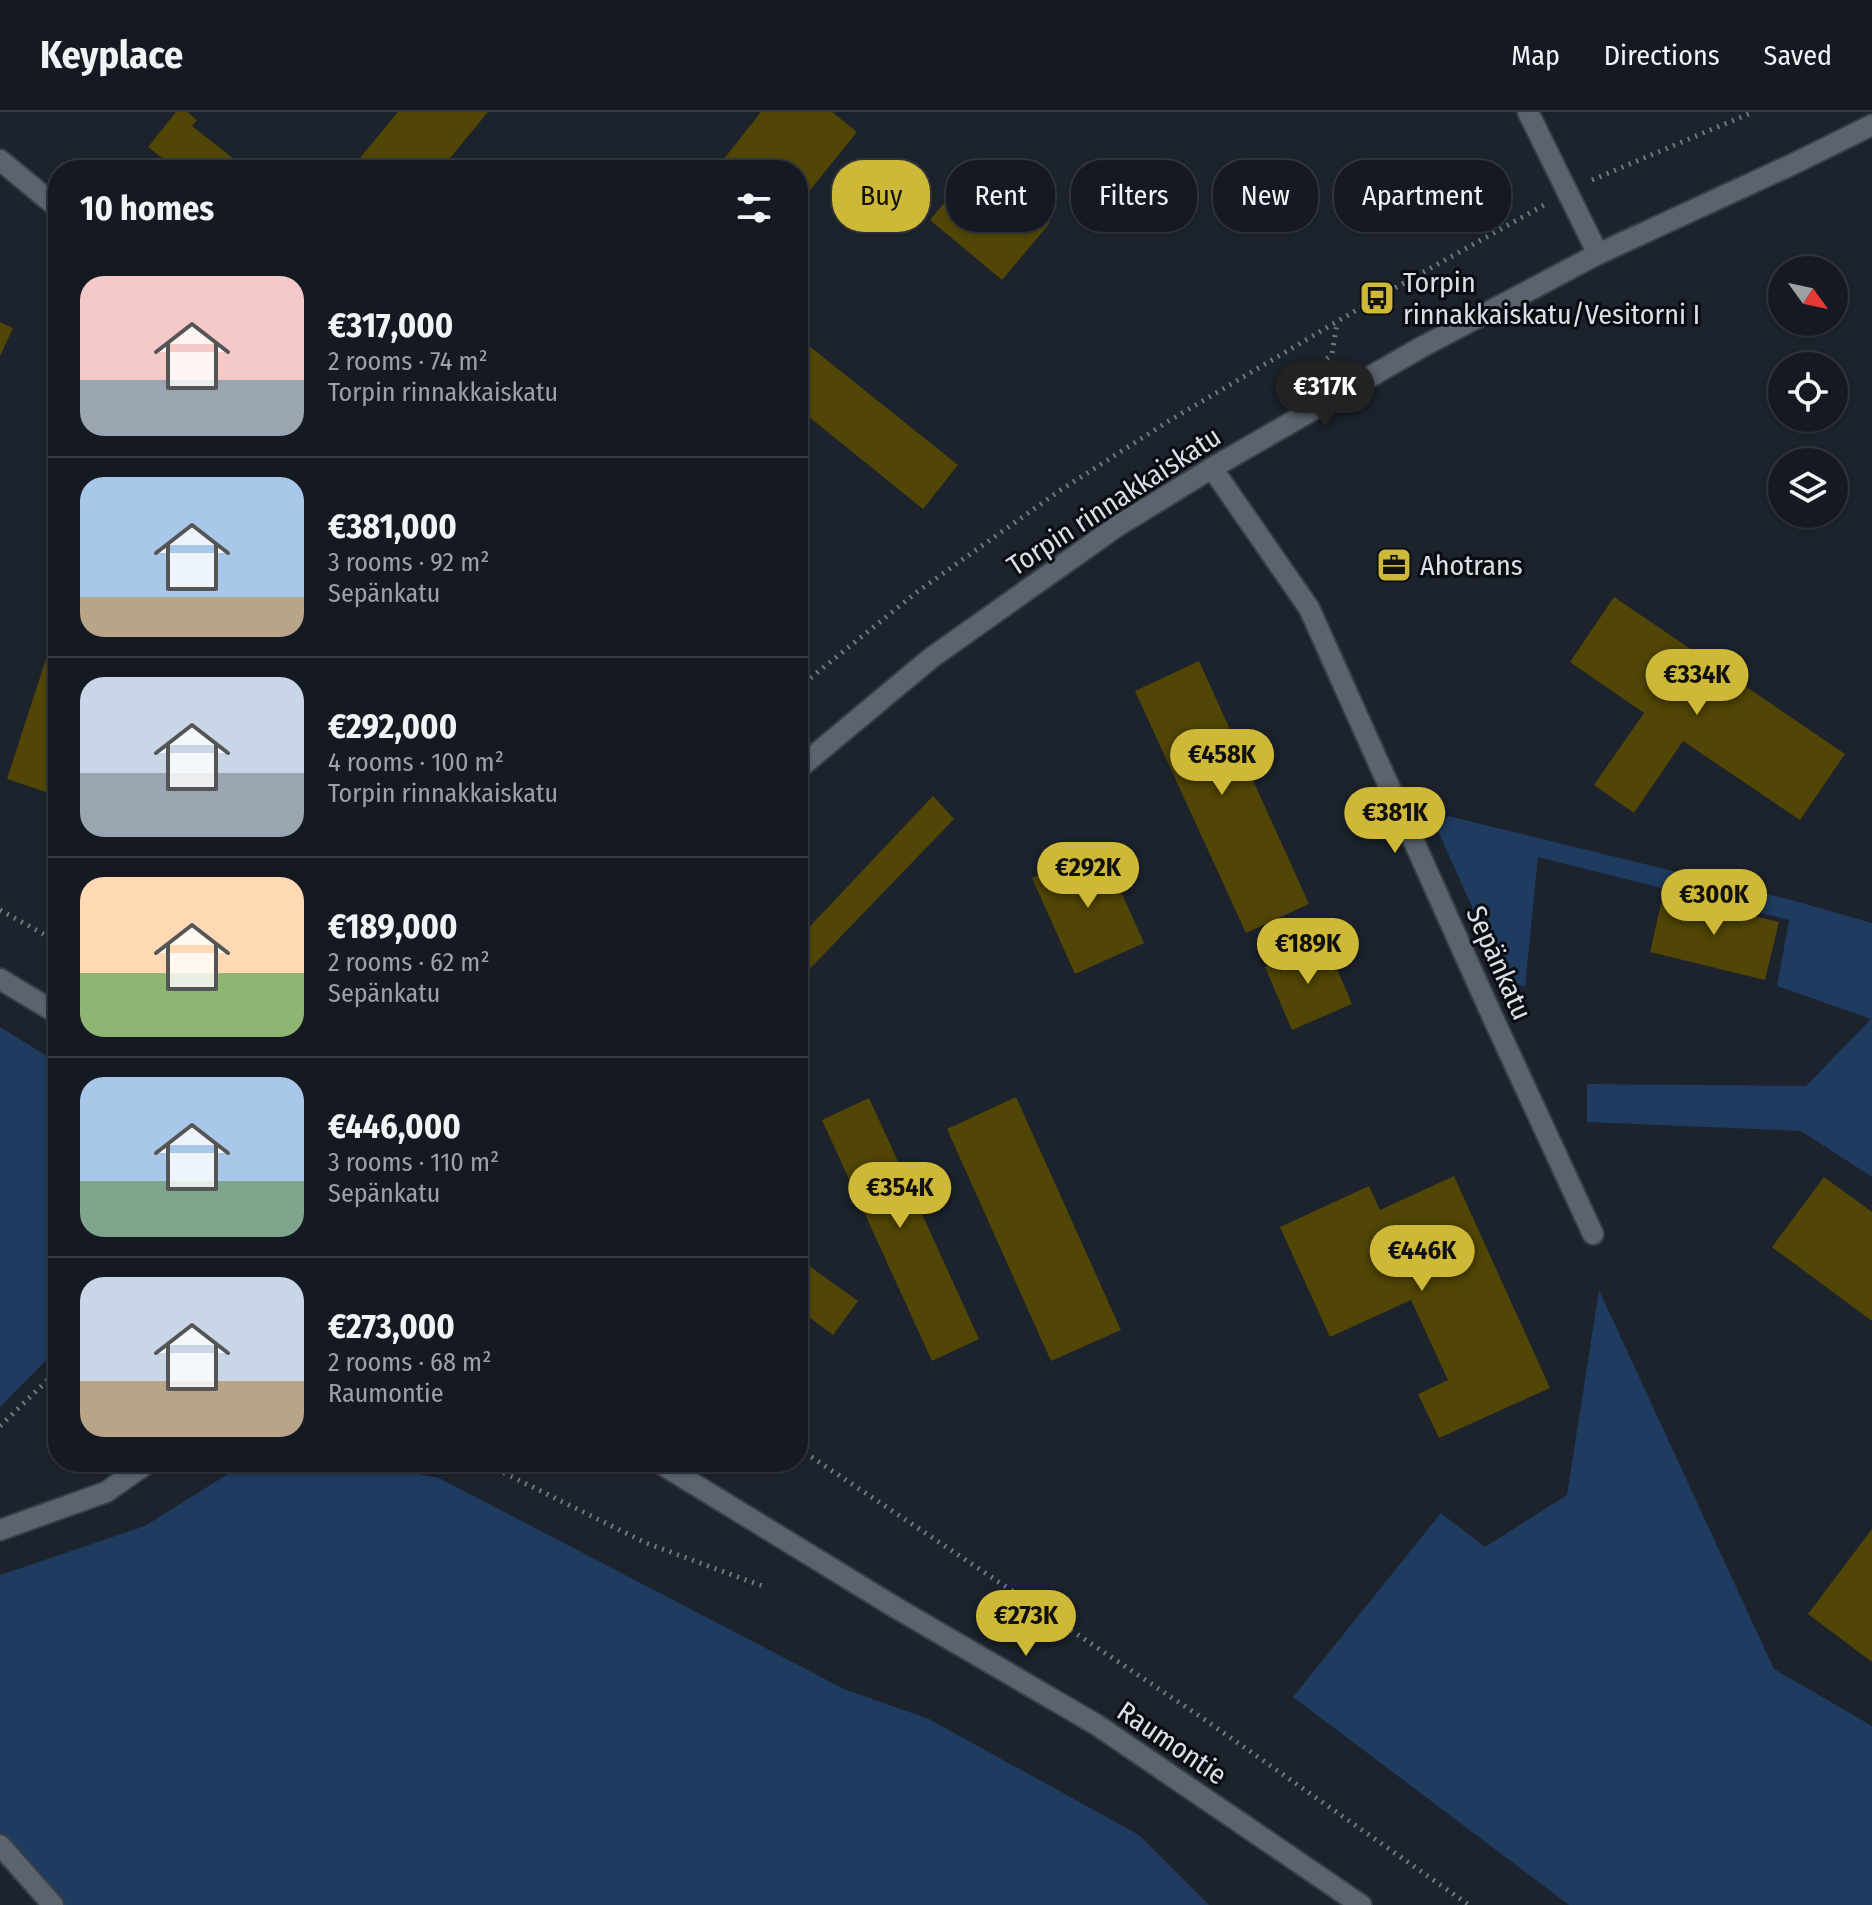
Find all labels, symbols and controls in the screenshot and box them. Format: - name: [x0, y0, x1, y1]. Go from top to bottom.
- text: Keyplace: [40, 32, 183, 78]
- text: Map: [1511, 39, 1560, 72]
- text: Directions: [1604, 39, 1720, 72]
- text: Saved: [1764, 39, 1832, 72]
- chip: Buy: [832, 160, 930, 232]
- chip: Rent: [946, 160, 1055, 232]
- chip: Filters: [1071, 160, 1197, 232]
- chip: New: [1213, 160, 1318, 232]
- chip: Apartment: [1334, 160, 1511, 232]
- icon: filters: [732, 186, 776, 230]
- text: 10 homes: [80, 188, 214, 229]
- north arrow: [1768, 256, 1848, 336]
- map controls: [1768, 256, 1848, 528]
- place label: Torpin rinnakkaiskatu/Vesitorni I: [1403, 266, 1700, 331]
- bus stop icon: Torpin rinnakkaiskatu/Vesitorni I: [1358, 279, 1396, 317]
- text: €317,000: [328, 305, 453, 346]
- icon: home: [144, 308, 240, 404]
- text: 2 rooms · 74 m²: [328, 346, 488, 377]
- button: locate: [1768, 352, 1848, 432]
- pin: €317K: [1269, 361, 1381, 429]
- text: €317K: [1294, 371, 1356, 402]
- text: Torpin rinnakkaiskatu: [328, 377, 558, 408]
- street label: Torpin rinnakkaiskatu: [1001, 420, 1227, 582]
- button: layers: [1768, 448, 1848, 528]
- text: €381,000: [328, 506, 457, 547]
- icon: home: [144, 509, 240, 605]
- office icon: Ahotrans: [1375, 546, 1413, 584]
- text: 3 rooms · 92 m²: [328, 547, 489, 578]
- place label: Ahotrans: [1420, 549, 1523, 582]
- text: Sepänkatu: [328, 578, 440, 609]
- pin: €334K: [1641, 649, 1753, 717]
- text: €334K: [1664, 659, 1730, 690]
- text: €292,000: [328, 706, 457, 747]
- icon: home: [144, 709, 240, 805]
- pin: €458K: [1166, 729, 1278, 797]
- text: €458K: [1188, 739, 1256, 770]
- text: 4 rooms · 100 m²: [328, 747, 504, 778]
- text: Torpin rinnakkaiskatu: [328, 778, 558, 809]
- pin: €381K: [1339, 787, 1451, 855]
- text: €381K: [1362, 797, 1428, 828]
- pin: €292K: [1032, 842, 1144, 910]
- text: €292K: [1055, 852, 1121, 883]
- pin: €300K: [1658, 869, 1770, 937]
- text: €300K: [1679, 879, 1749, 910]
- street label: Sepänkatu: [1459, 901, 1539, 1025]
- text: €189,000: [328, 906, 458, 947]
- icon: home: [144, 909, 240, 1005]
- pin: €189K: [1252, 918, 1364, 986]
- text: €189K: [1275, 928, 1341, 959]
- text: 2 rooms · 62 m²: [328, 947, 490, 978]
- text: Sepänkatu: [328, 978, 440, 1009]
- text: €446,000: [328, 1106, 461, 1147]
- icon: home: [144, 1109, 240, 1205]
- text: 3 rooms · 110 m²: [328, 1147, 499, 1178]
- pin: €354K: [844, 1162, 956, 1230]
- text: €354K: [866, 1172, 934, 1203]
- text: Sepänkatu: [328, 1178, 440, 1209]
- pin: €446K: [1366, 1225, 1478, 1293]
- text: €446K: [1388, 1235, 1456, 1266]
- text: €273,000: [328, 1306, 455, 1347]
- icon: home: [144, 1309, 240, 1405]
- text: 2 rooms · 68 m²: [328, 1347, 491, 1378]
- text: Raumontie: [328, 1378, 444, 1409]
- pin: €273K: [970, 1590, 1082, 1658]
- text: €273K: [994, 1600, 1058, 1631]
- street label: Raumontie: [1111, 1695, 1233, 1791]

